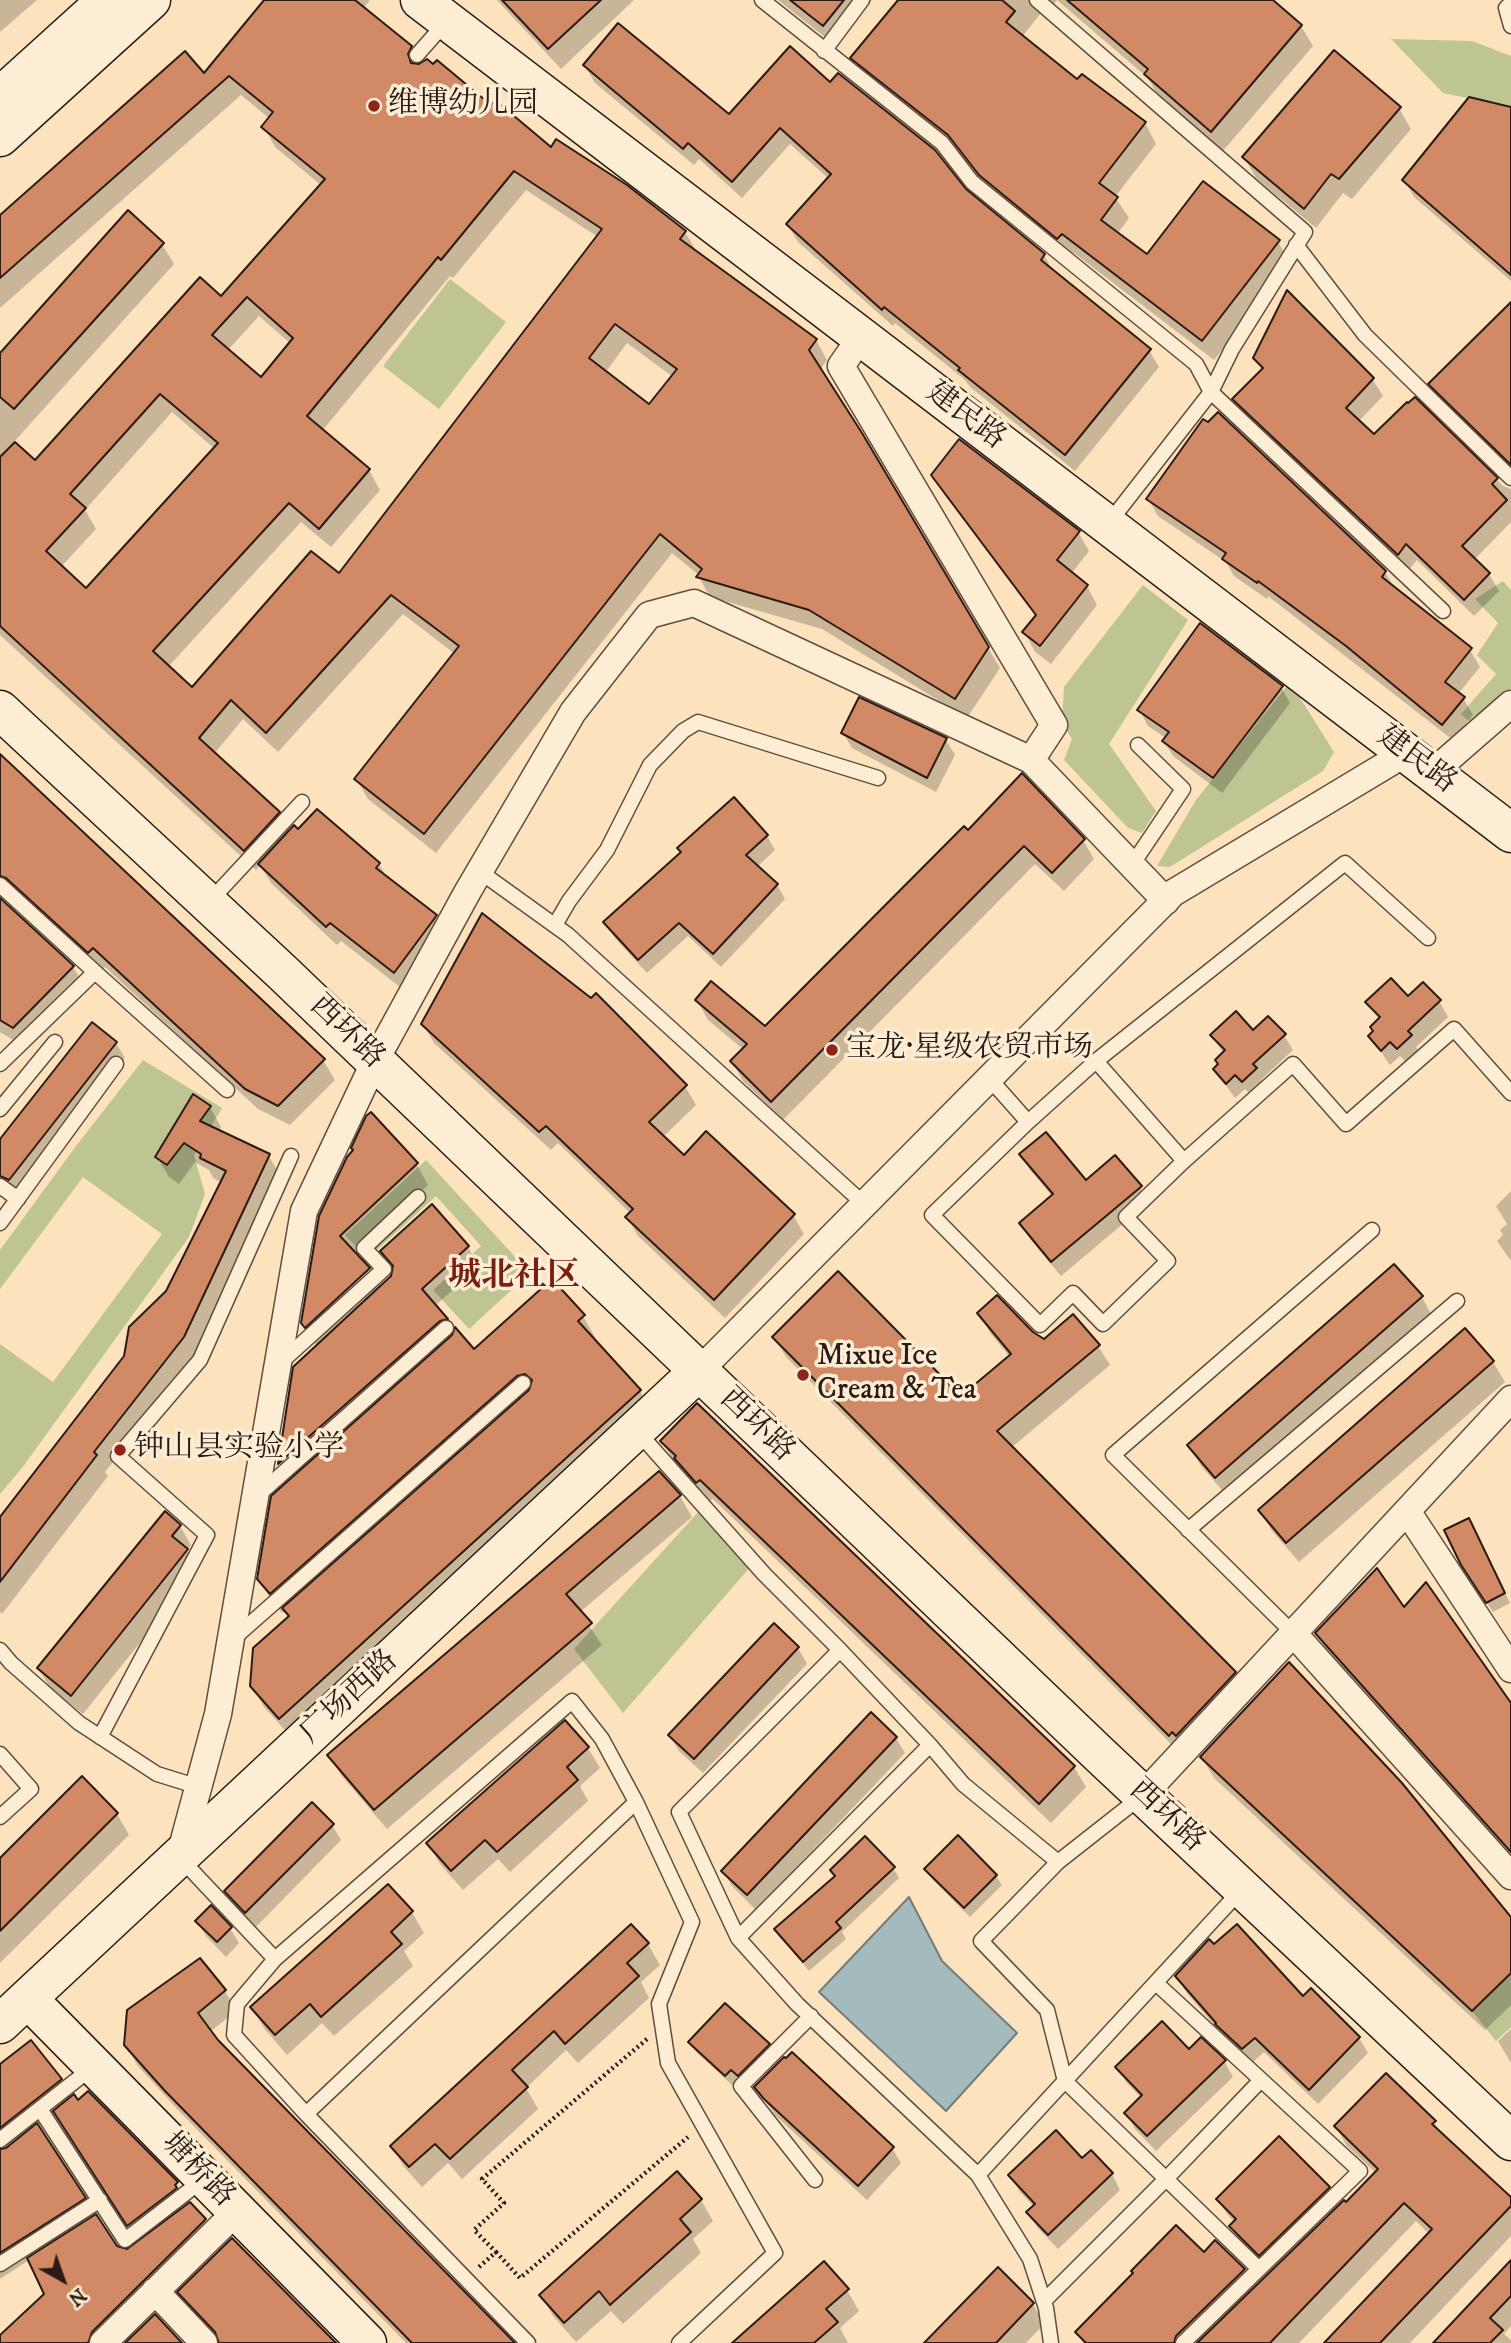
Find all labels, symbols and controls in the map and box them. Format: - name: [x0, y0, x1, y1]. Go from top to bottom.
- place label: 维博幼儿园: [388, 88, 538, 124]
- marker: 维博幼儿园: [366, 98, 382, 114]
- street label: 建民路: [918, 376, 1012, 458]
- street label: 建民路: [1369, 720, 1463, 802]
- street label: 西环路: [301, 989, 391, 1077]
- place label: 宝龙·星级农贸市场: [846, 1032, 1093, 1068]
- marker: 宝龙·星级农贸市场: [824, 1042, 840, 1058]
- district label: 城北社区: [448, 1258, 580, 1298]
- place label: Mixue Ice Cream & Tea: [817, 1340, 976, 1410]
- marker: Mixue Ice Cream & Tea: [795, 1367, 811, 1383]
- street label: 西环路: [711, 1382, 801, 1470]
- place label: 钟山县实验小学: [134, 1432, 344, 1468]
- marker: 钟山县实验小学: [112, 1442, 128, 1458]
- street label: 广场西路: [294, 1644, 406, 1752]
- street label: 西环路: [1121, 1773, 1211, 1861]
- street label: 塘桥路: [153, 2126, 241, 2216]
- north arrow: [28, 2245, 98, 2315]
- text: N: [63, 2283, 90, 2310]

